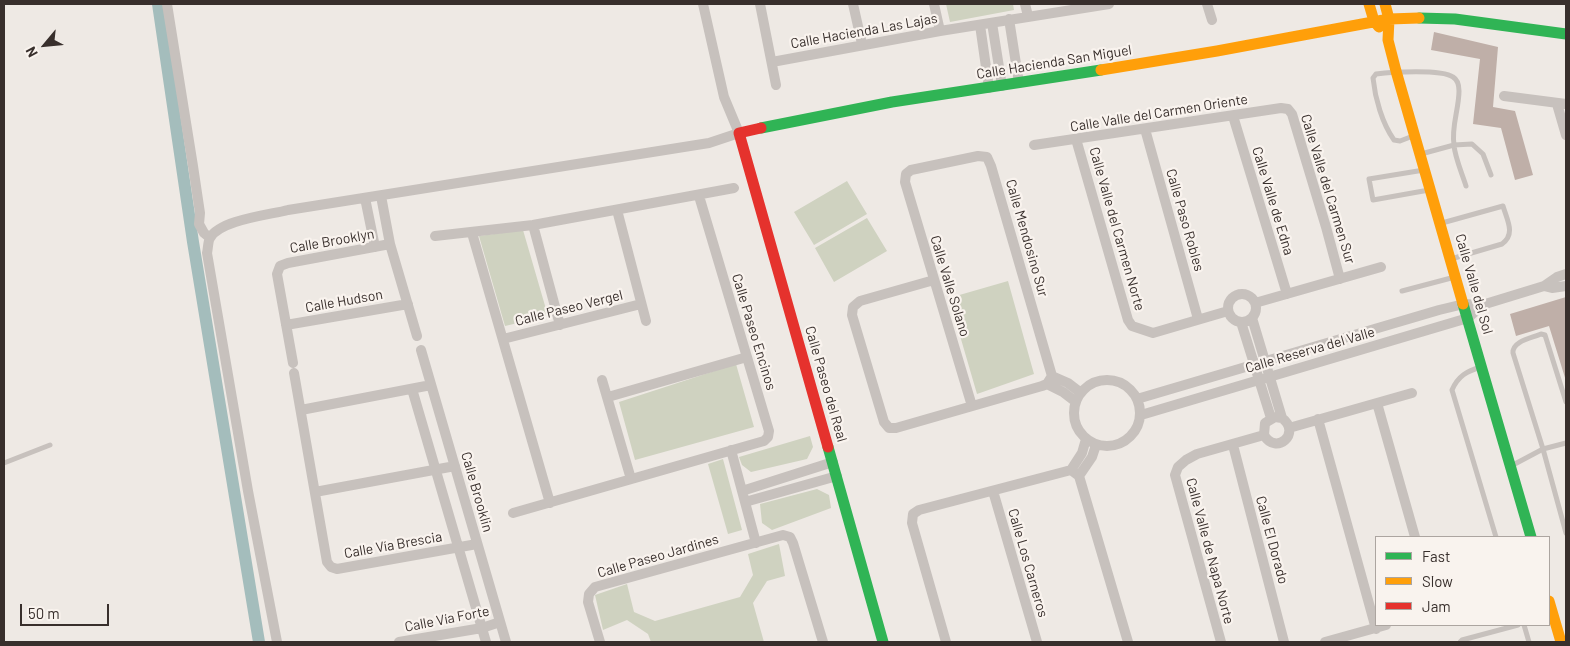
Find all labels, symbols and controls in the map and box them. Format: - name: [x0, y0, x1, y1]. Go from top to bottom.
- street label: Calle Hacienda Las Lajas: [789, 10, 939, 52]
- north arrow: [20, 20, 70, 70]
- street label: Calle Hacienda San Miguel: [975, 41, 1133, 83]
- text: N: [22, 44, 41, 60]
- street label: Calle Valle del Carmen Oriente: [1069, 91, 1249, 135]
- street label: Calle Valle del Carmen Sur: [1297, 112, 1359, 266]
- street label: Calle Valle del Carmen Norte: [1086, 145, 1148, 313]
- street label: Calle Valle de Edna: [1249, 145, 1297, 257]
- street label: Calle Paso Robles: [1162, 167, 1208, 273]
- street label: Calle Mendosino Sur: [1002, 177, 1052, 299]
- street label: Calle Brooklyn: [288, 225, 376, 257]
- street label: Calle Valle del Sol: [1452, 232, 1496, 336]
- street label: Calle Valle Solano: [927, 233, 973, 339]
- street label: Calle Paseo Encinos: [728, 272, 780, 392]
- street label: Calle Hudson: [304, 286, 384, 316]
- street label: Calle Paseo Vergel: [513, 286, 625, 330]
- street label: Calle Reserva del Valle: [1243, 323, 1377, 377]
- street label: Calle Paseo del Real: [801, 324, 851, 444]
- street label: Calle Brooklin: [458, 450, 496, 534]
- street label: Calle Valle de Napa Norte: [1182, 476, 1238, 626]
- street label: Calle El Dorado: [1252, 494, 1292, 586]
- street label: Calle Los Carneros: [1004, 507, 1052, 619]
- street label: Calle Vía Brescia: [343, 528, 443, 562]
- street label: Calle Paseo Jardines: [595, 531, 721, 581]
- legend: [1375, 536, 1550, 626]
- text: Fast: [1422, 547, 1450, 565]
- text: Slow: [1422, 572, 1453, 590]
- scale bar: [22, 594, 111, 626]
- text: Jam: [1422, 597, 1451, 615]
- street label: Calle Vía Forte: [403, 603, 491, 635]
- text: 50 m: [28, 604, 60, 622]

